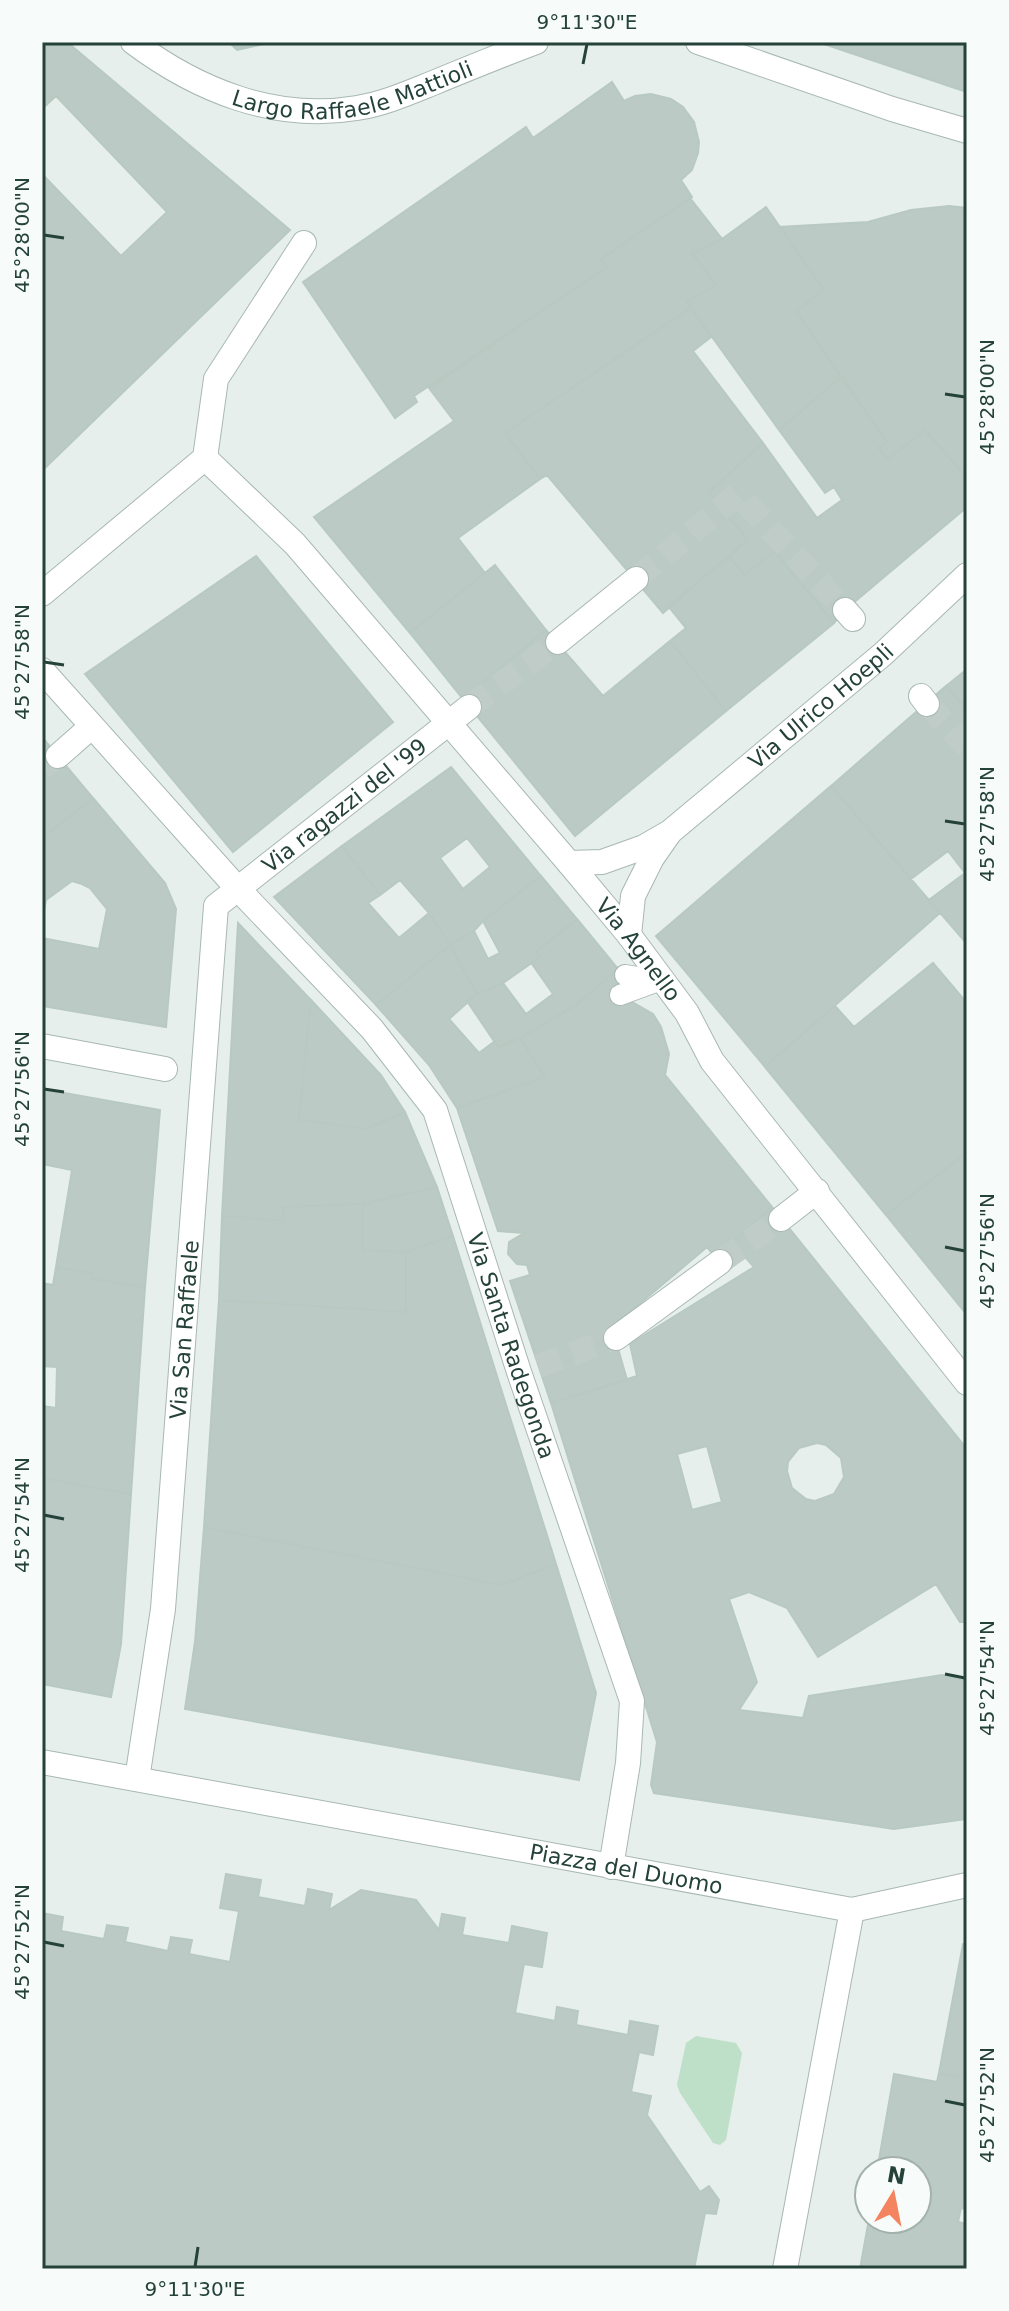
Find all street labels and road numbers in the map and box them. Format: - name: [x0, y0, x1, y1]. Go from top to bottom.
- street label: Largo Raffaele Mattioli: [229, 56, 476, 124]
- street label: Via Ulrico Hoepli: [743, 639, 898, 774]
- street label: Via ragazzi del '99: [257, 733, 431, 878]
- street label: Via Agnello: [591, 893, 686, 1006]
- street label: Via Santa Radegonda: [463, 1230, 560, 1462]
- street label: Via San Raffaele: [165, 1239, 203, 1420]
- street label: Piazza del Duomo: [528, 1839, 725, 1899]

